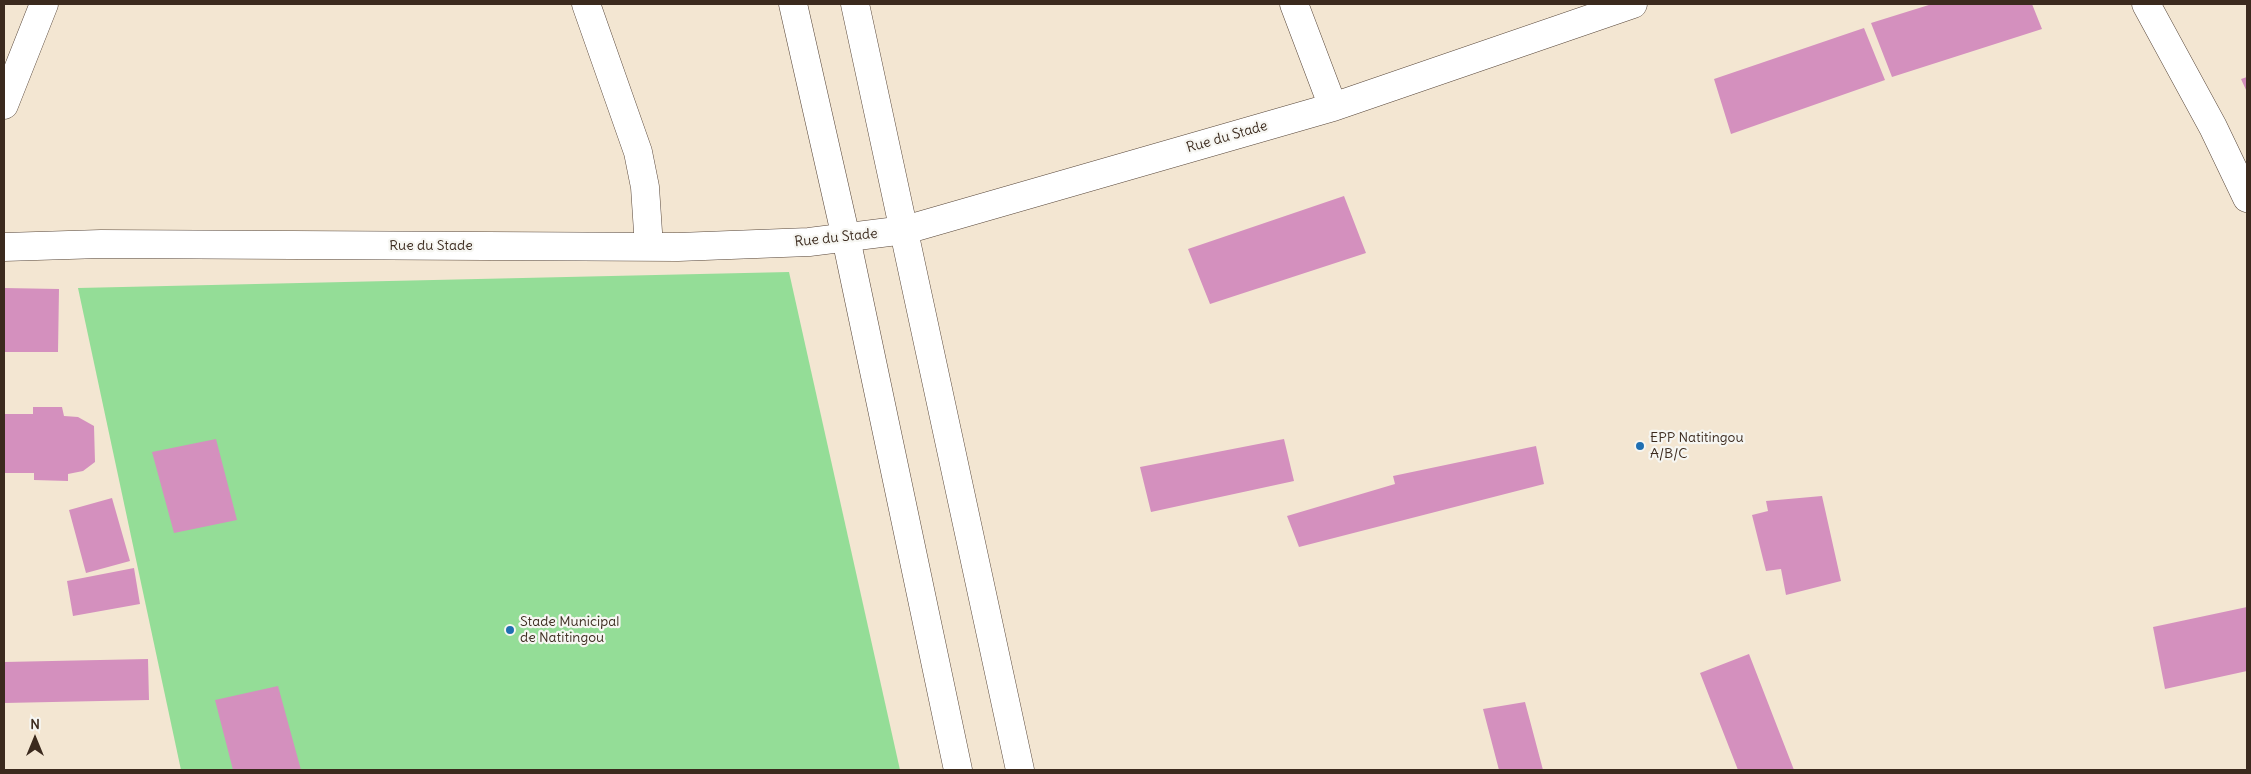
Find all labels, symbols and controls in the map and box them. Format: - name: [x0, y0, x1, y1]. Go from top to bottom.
- street label: Rue du Stade: [1185, 117, 1269, 157]
- street label: Rue du Stade: [794, 225, 878, 251]
- street label: Rue du Stade: [389, 238, 473, 254]
- place label: EPP Natitingou A/B/C: [1650, 430, 1744, 462]
- marker: EPP Natitingou A/B/C: [1634, 440, 1646, 452]
- place label: Stade Municipal de Natitingou: [520, 614, 619, 646]
- marker: Stade Municipal de Natitingou: [504, 624, 516, 636]
- north arrow: [10, 714, 60, 764]
- text: N: [30, 715, 40, 733]

